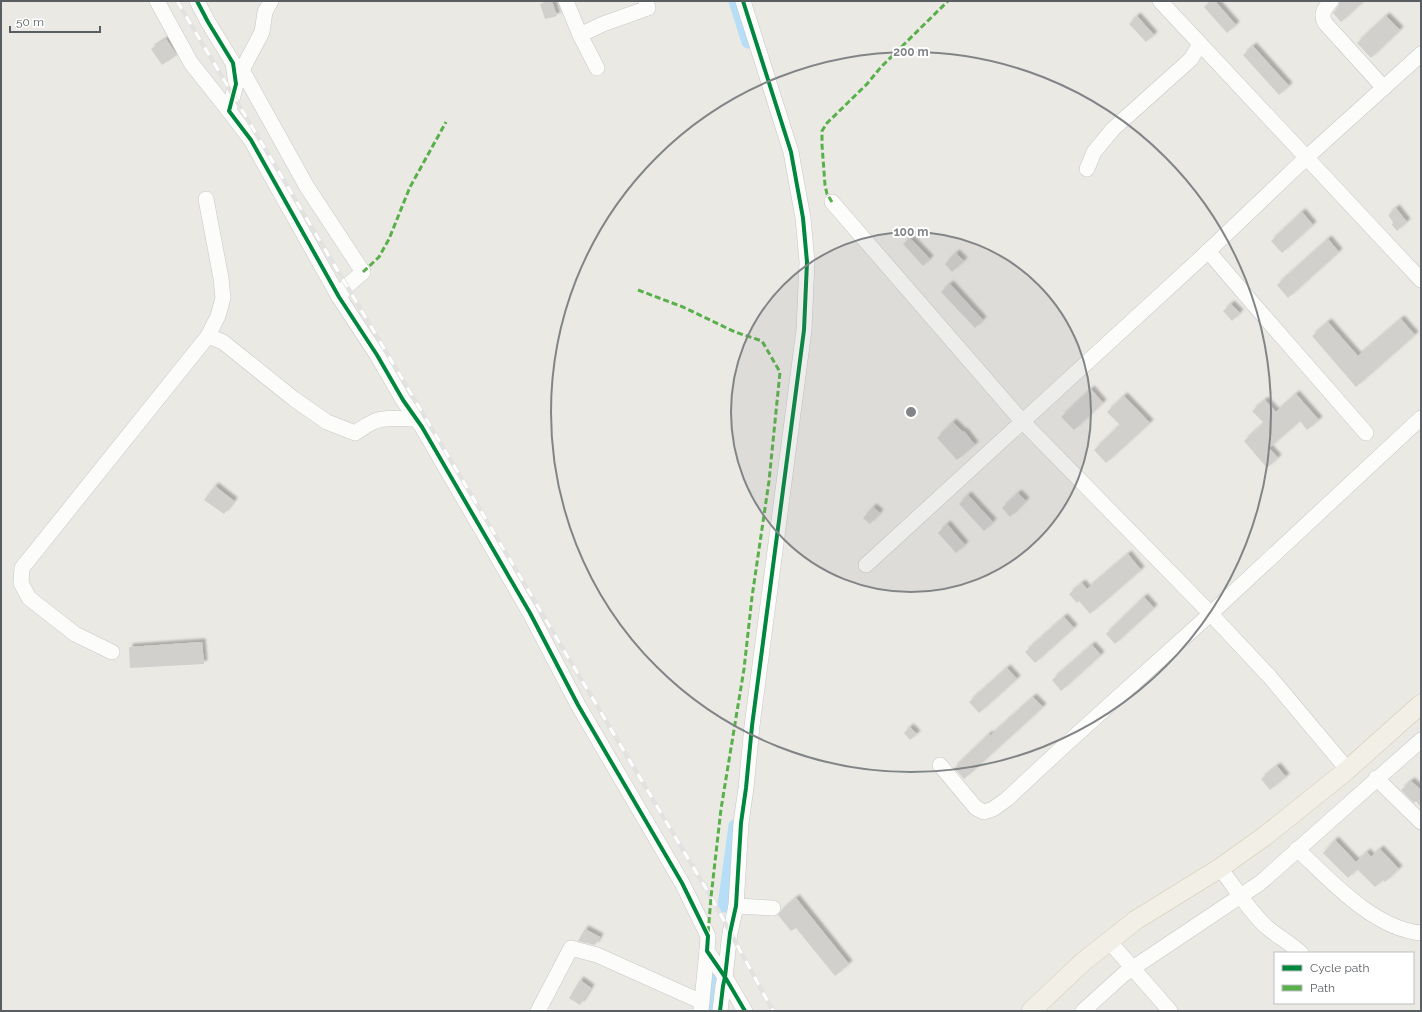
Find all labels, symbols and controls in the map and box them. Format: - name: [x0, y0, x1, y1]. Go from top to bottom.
- scale bar: [10, 8, 100, 34]
- text: 50 m: [16, 15, 44, 29]
- text: 200 m: [893, 45, 929, 59]
- text: 100 m: [894, 225, 928, 239]
- centre of rings: [904, 405, 918, 419]
- legend: [1274, 952, 1414, 1004]
- text: Cycle path: [1310, 961, 1369, 975]
- text: Path: [1310, 981, 1335, 995]

